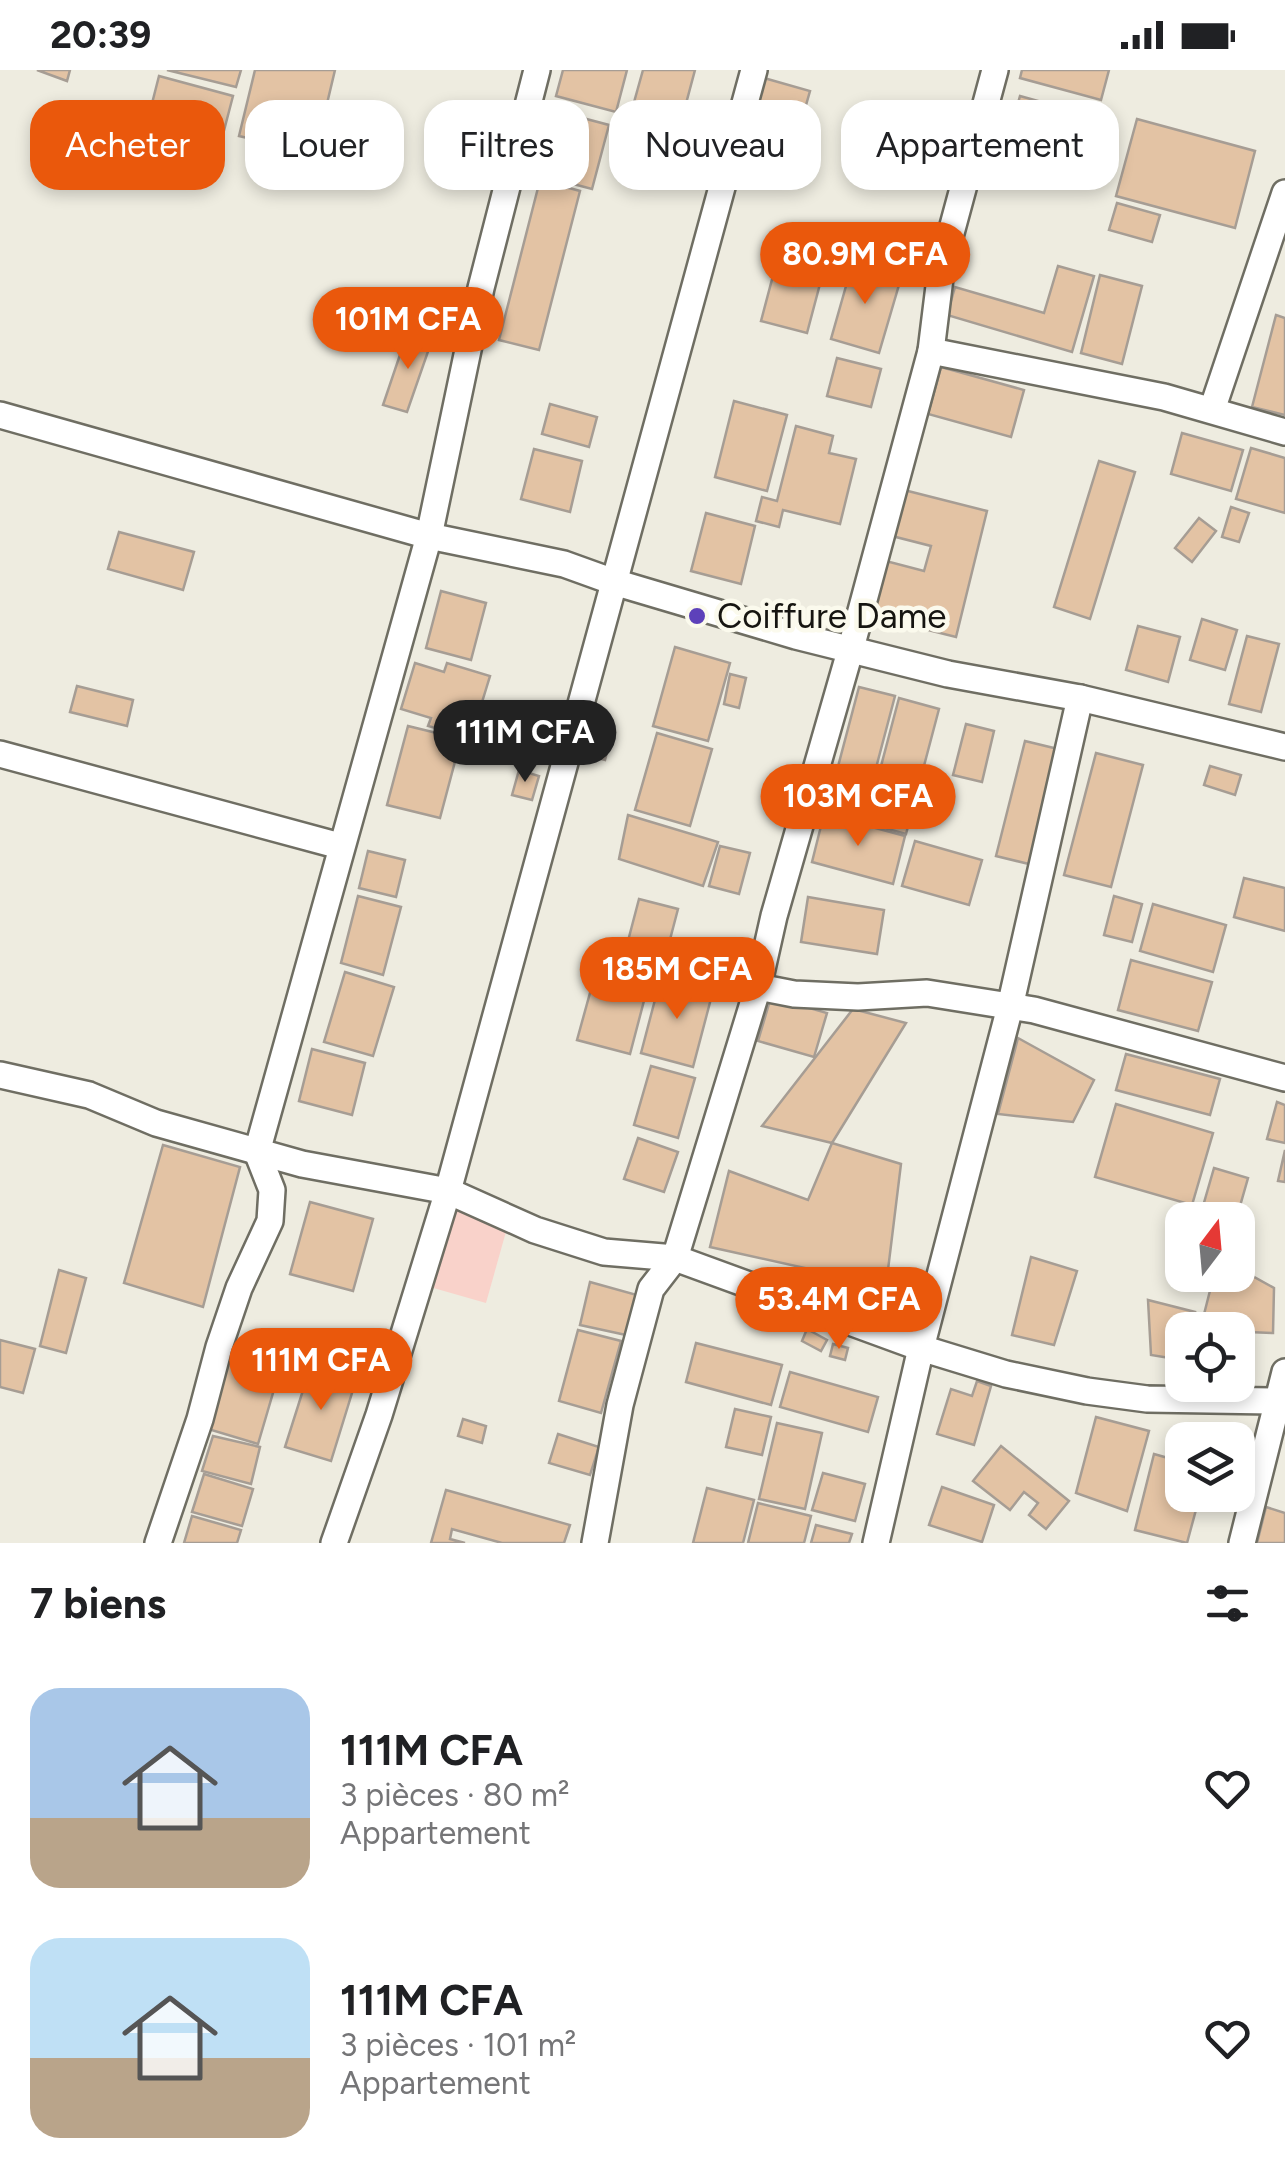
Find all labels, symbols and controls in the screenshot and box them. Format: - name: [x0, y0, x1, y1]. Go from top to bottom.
- text: 20:39: [50, 12, 151, 58]
- chip: Acheter: [30, 100, 225, 190]
- chip: Louer: [245, 100, 404, 190]
- chip: Filtres: [424, 100, 589, 190]
- chip: Nouveau: [609, 100, 821, 190]
- chip: Appartement: [841, 100, 1119, 190]
- pin: 80.9M CFA: [751, 222, 979, 307]
- text: 80.9M CFA: [782, 235, 948, 273]
- pin: 101M CFA: [305, 287, 511, 372]
- text: 101M CFA: [335, 300, 481, 338]
- place label: Coiffure Dame: [717, 595, 946, 637]
- marker: Coiffure Dame: [686, 605, 708, 627]
- pin: 111M CFA: [422, 700, 628, 785]
- text: 111M CFA: [455, 713, 595, 751]
- pin: 103M CFA: [755, 764, 961, 849]
- text: 103M CFA: [783, 777, 933, 815]
- pin: 185M CFA: [574, 937, 780, 1022]
- text: 185M CFA: [602, 950, 752, 988]
- north arrow: [1165, 1202, 1255, 1292]
- map controls: [1165, 1202, 1255, 1512]
- pin: 53.4M CFA: [725, 1267, 953, 1352]
- text: 53.4M CFA: [757, 1280, 921, 1318]
- button: locate: [1165, 1312, 1255, 1402]
- pin: 111M CFA: [218, 1328, 424, 1413]
- text: 111M CFA: [251, 1341, 391, 1379]
- button: layers: [1165, 1422, 1255, 1512]
- icon: filters: [1200, 1576, 1255, 1631]
- text: 7 biens: [30, 1578, 166, 1629]
- text: 111M CFA: [340, 1725, 523, 1776]
- icon: home: [110, 1728, 230, 1848]
- icon: heart: [1200, 1761, 1255, 1816]
- text: 3 pièces · 80 m²: [340, 1776, 570, 1814]
- text: Appartement: [340, 1814, 531, 1852]
- text: 111M CFA: [340, 1975, 523, 2026]
- icon: home: [110, 1978, 230, 2098]
- icon: heart: [1200, 2011, 1255, 2066]
- text: 3 pièces · 101 m²: [340, 2026, 576, 2064]
- text: Appartement: [340, 2064, 531, 2102]

